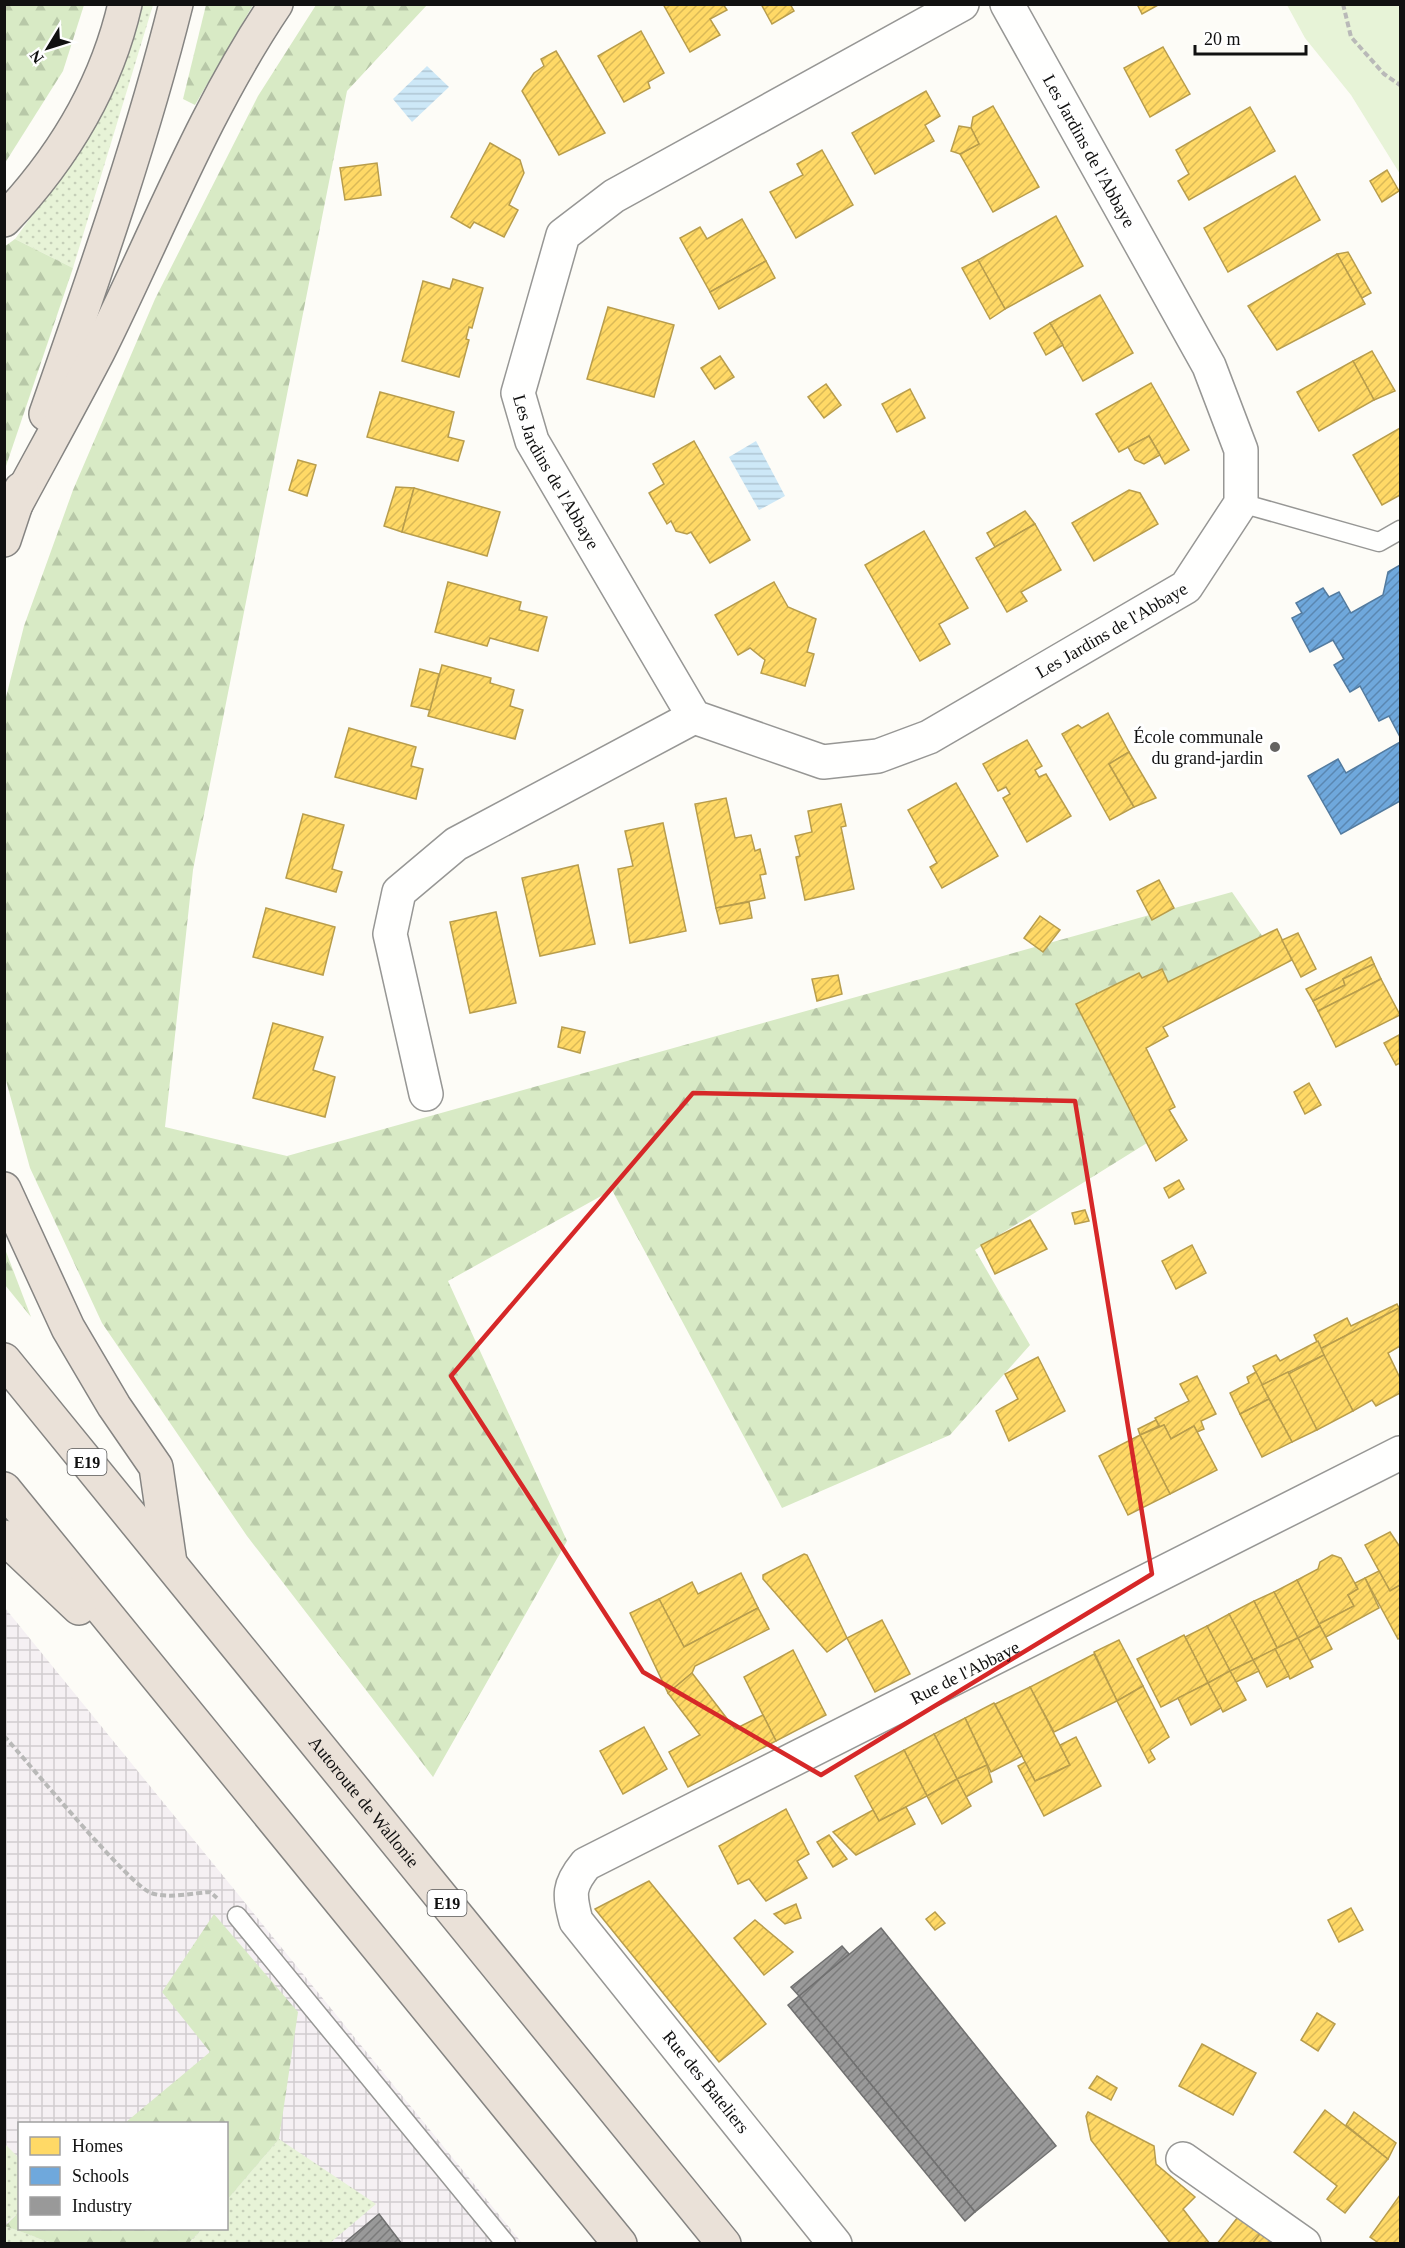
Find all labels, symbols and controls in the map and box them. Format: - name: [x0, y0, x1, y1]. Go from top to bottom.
- north arrow: [18, 18, 78, 78]
- scale bar: [1195, 18, 1306, 56]
- text: 20 m: [1204, 29, 1241, 49]
- text: N: [26, 47, 47, 67]
- street label: Les Jardins de l'Abbaye: [1039, 71, 1139, 231]
- street label: Les Jardins de l'Abbaye: [509, 392, 603, 553]
- street label: Les Jardins de l'Abbaye: [1033, 578, 1191, 682]
- place label: École communale du grand-jardin: [1134, 726, 1263, 768]
- marker: École communale du grand-jardin: [1268, 740, 1282, 754]
- road number: E19: [68, 1449, 106, 1475]
- street label: Rue de l'Abbaye: [907, 1637, 1023, 1708]
- street label: Autoroute de Wallonie: [305, 1732, 423, 1872]
- road number: E19: [428, 1890, 466, 1916]
- street label: Rue des Bateliers: [659, 2027, 753, 2137]
- legend: [18, 2122, 228, 2230]
- text: Homes: [72, 2136, 123, 2156]
- text: Schools: [72, 2166, 129, 2186]
- text: Industry: [72, 2196, 132, 2216]

